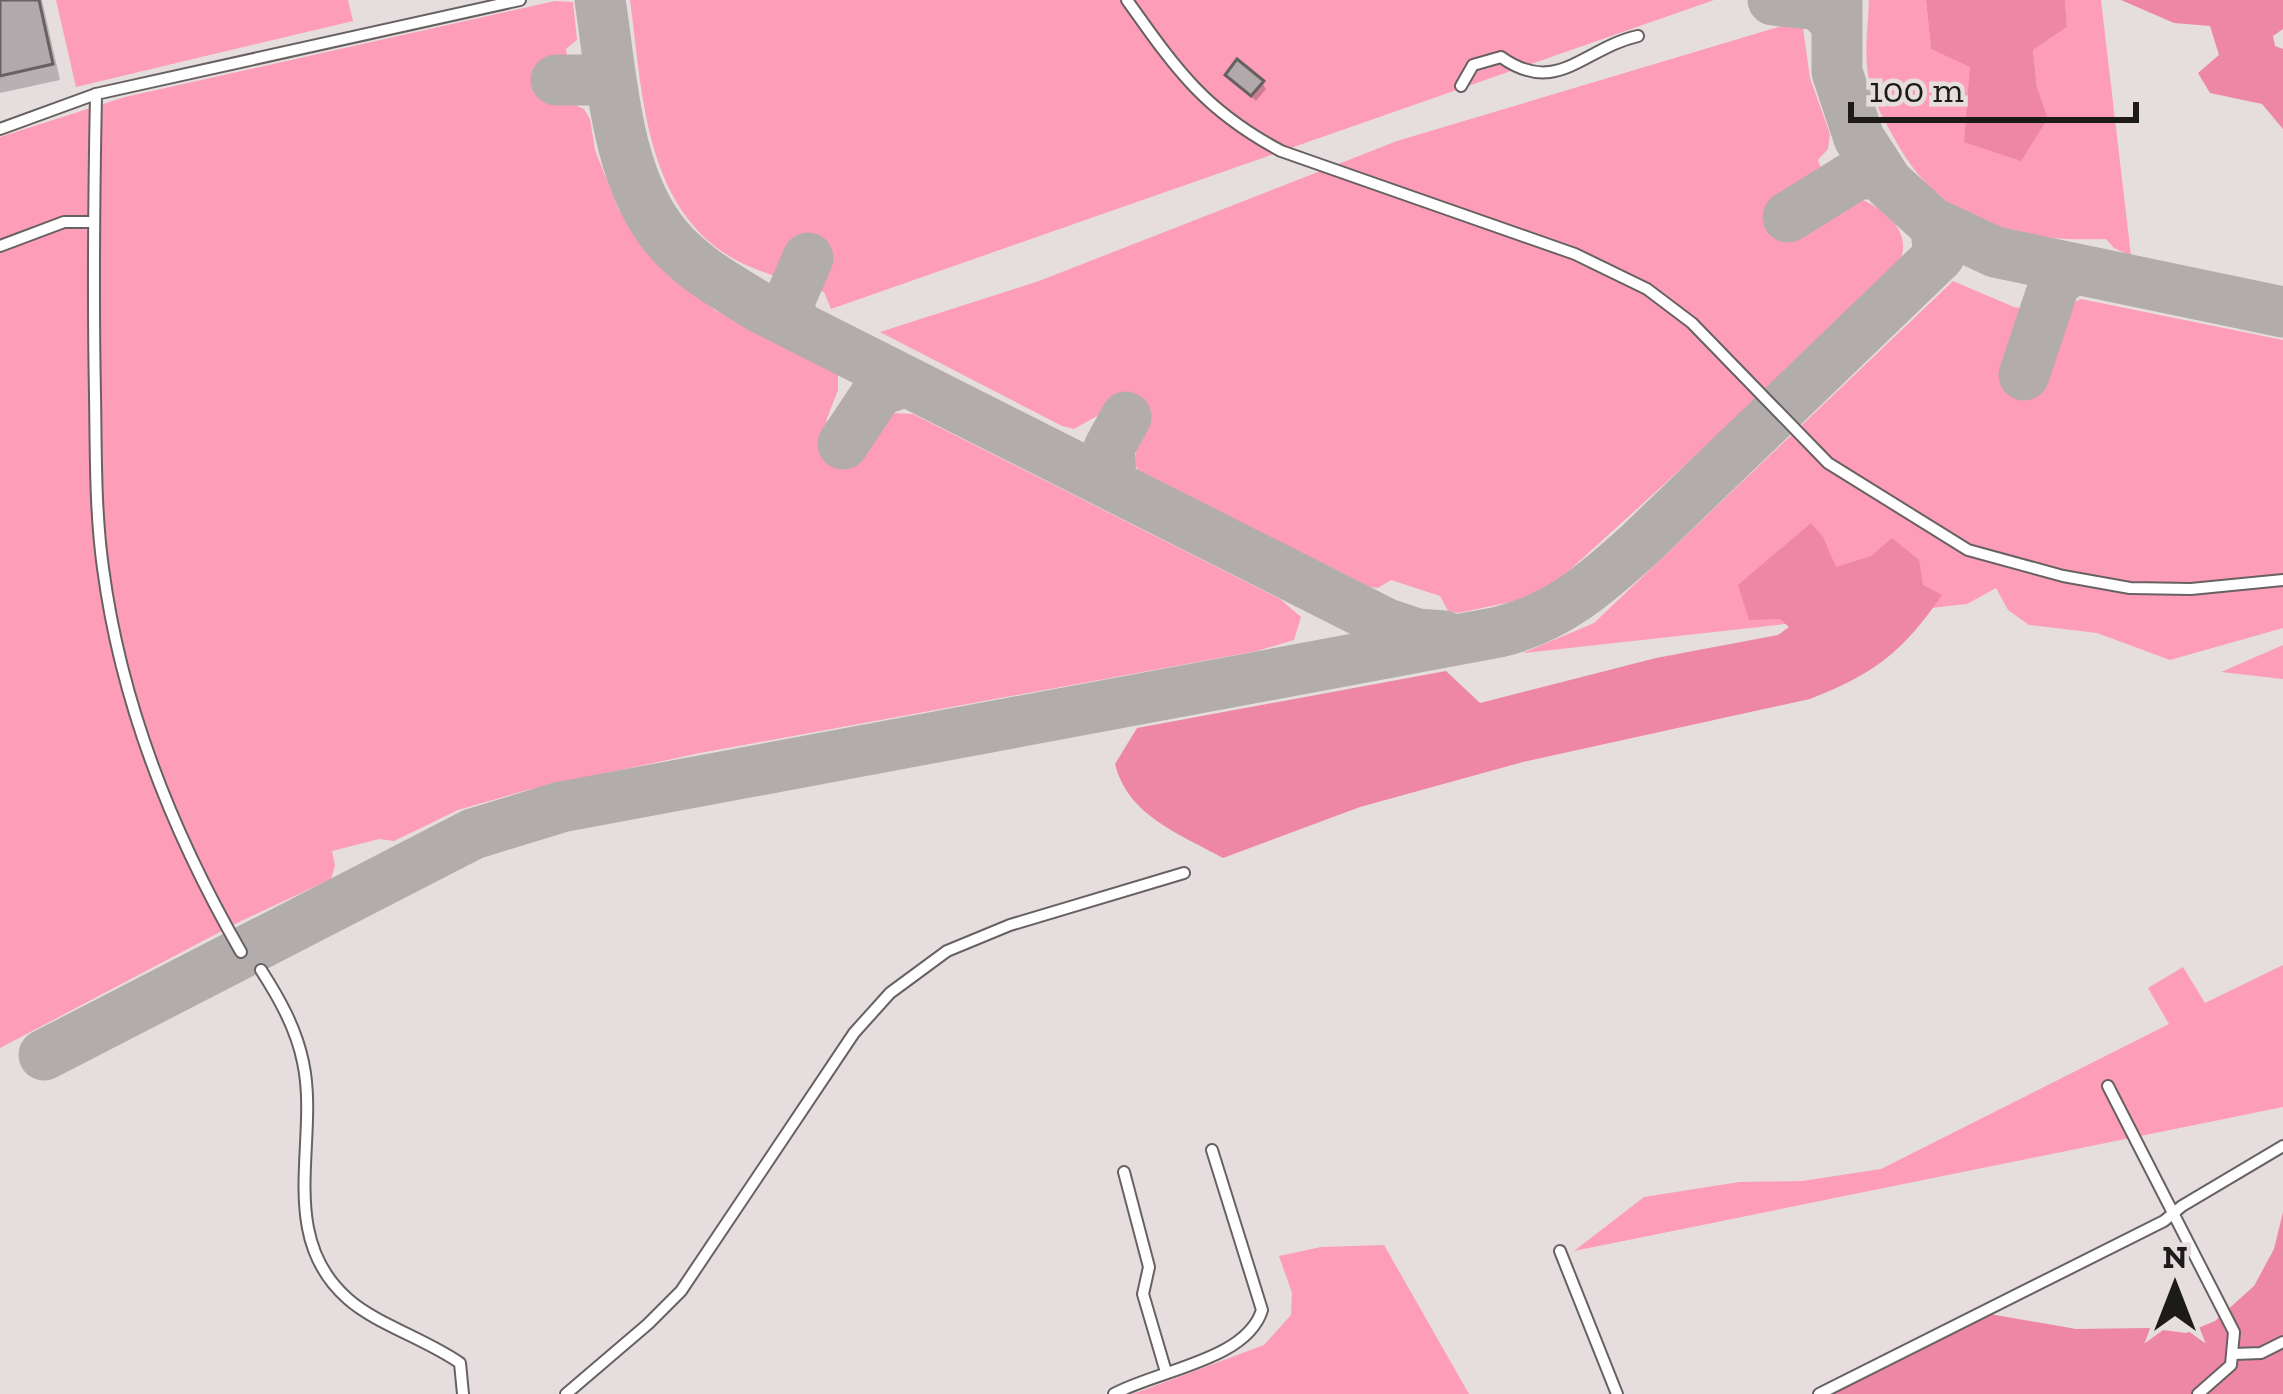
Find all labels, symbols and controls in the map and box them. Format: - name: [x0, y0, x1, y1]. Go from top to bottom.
- scale bar: [1851, 48, 2136, 122]
- text: 100 m: [1869, 68, 1964, 111]
- north arrow: [2115, 1226, 2235, 1346]
- text: N: [2162, 1237, 2188, 1276]

